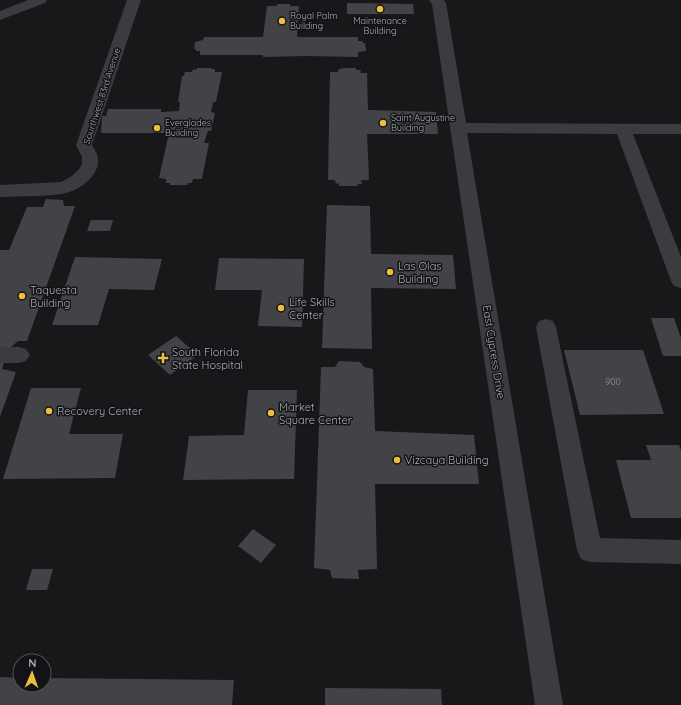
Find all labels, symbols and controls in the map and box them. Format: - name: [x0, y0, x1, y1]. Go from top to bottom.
- marker: Maintenance Building: [375, 4, 385, 14]
- place label: Royal Palm Building: [290, 10, 338, 31]
- place label: Maintenance Building: [353, 15, 407, 36]
- marker: Royal Palm Building: [277, 16, 287, 26]
- street label: Sourthwest 83rd Avenue: [81, 46, 122, 145]
- place label: Saint Augustine Building: [391, 112, 455, 133]
- place label: Everglades Building: [165, 117, 211, 138]
- marker: Saint Augustine Building: [378, 118, 388, 128]
- marker: Everglades Building: [152, 123, 162, 133]
- place label: Las Olas Building: [398, 259, 441, 286]
- marker: Las Olas Building: [385, 267, 395, 277]
- place label: Taquesta Building: [30, 283, 77, 310]
- marker: Taquesta Building: [17, 291, 27, 301]
- place label: Life Skills Center: [289, 295, 335, 322]
- marker: Life Skills Center: [276, 303, 286, 313]
- street label: East Cypress Drive: [480, 304, 508, 400]
- place label: South Florida State Hospital: [172, 345, 243, 372]
- marker: South Florida State Hospital: [157, 352, 169, 364]
- house number: 900: [605, 376, 621, 387]
- place label: Market Square Center: [279, 400, 353, 427]
- place label: Recovery Center: [57, 404, 143, 418]
- marker: Recovery Center: [44, 406, 54, 416]
- marker: Market Square Center: [266, 408, 276, 418]
- place label: Vizcaya Building: [405, 453, 489, 467]
- marker: Vizcaya Building: [392, 455, 402, 465]
- north arrow: [12, 653, 52, 693]
- text: N: [28, 656, 37, 670]

